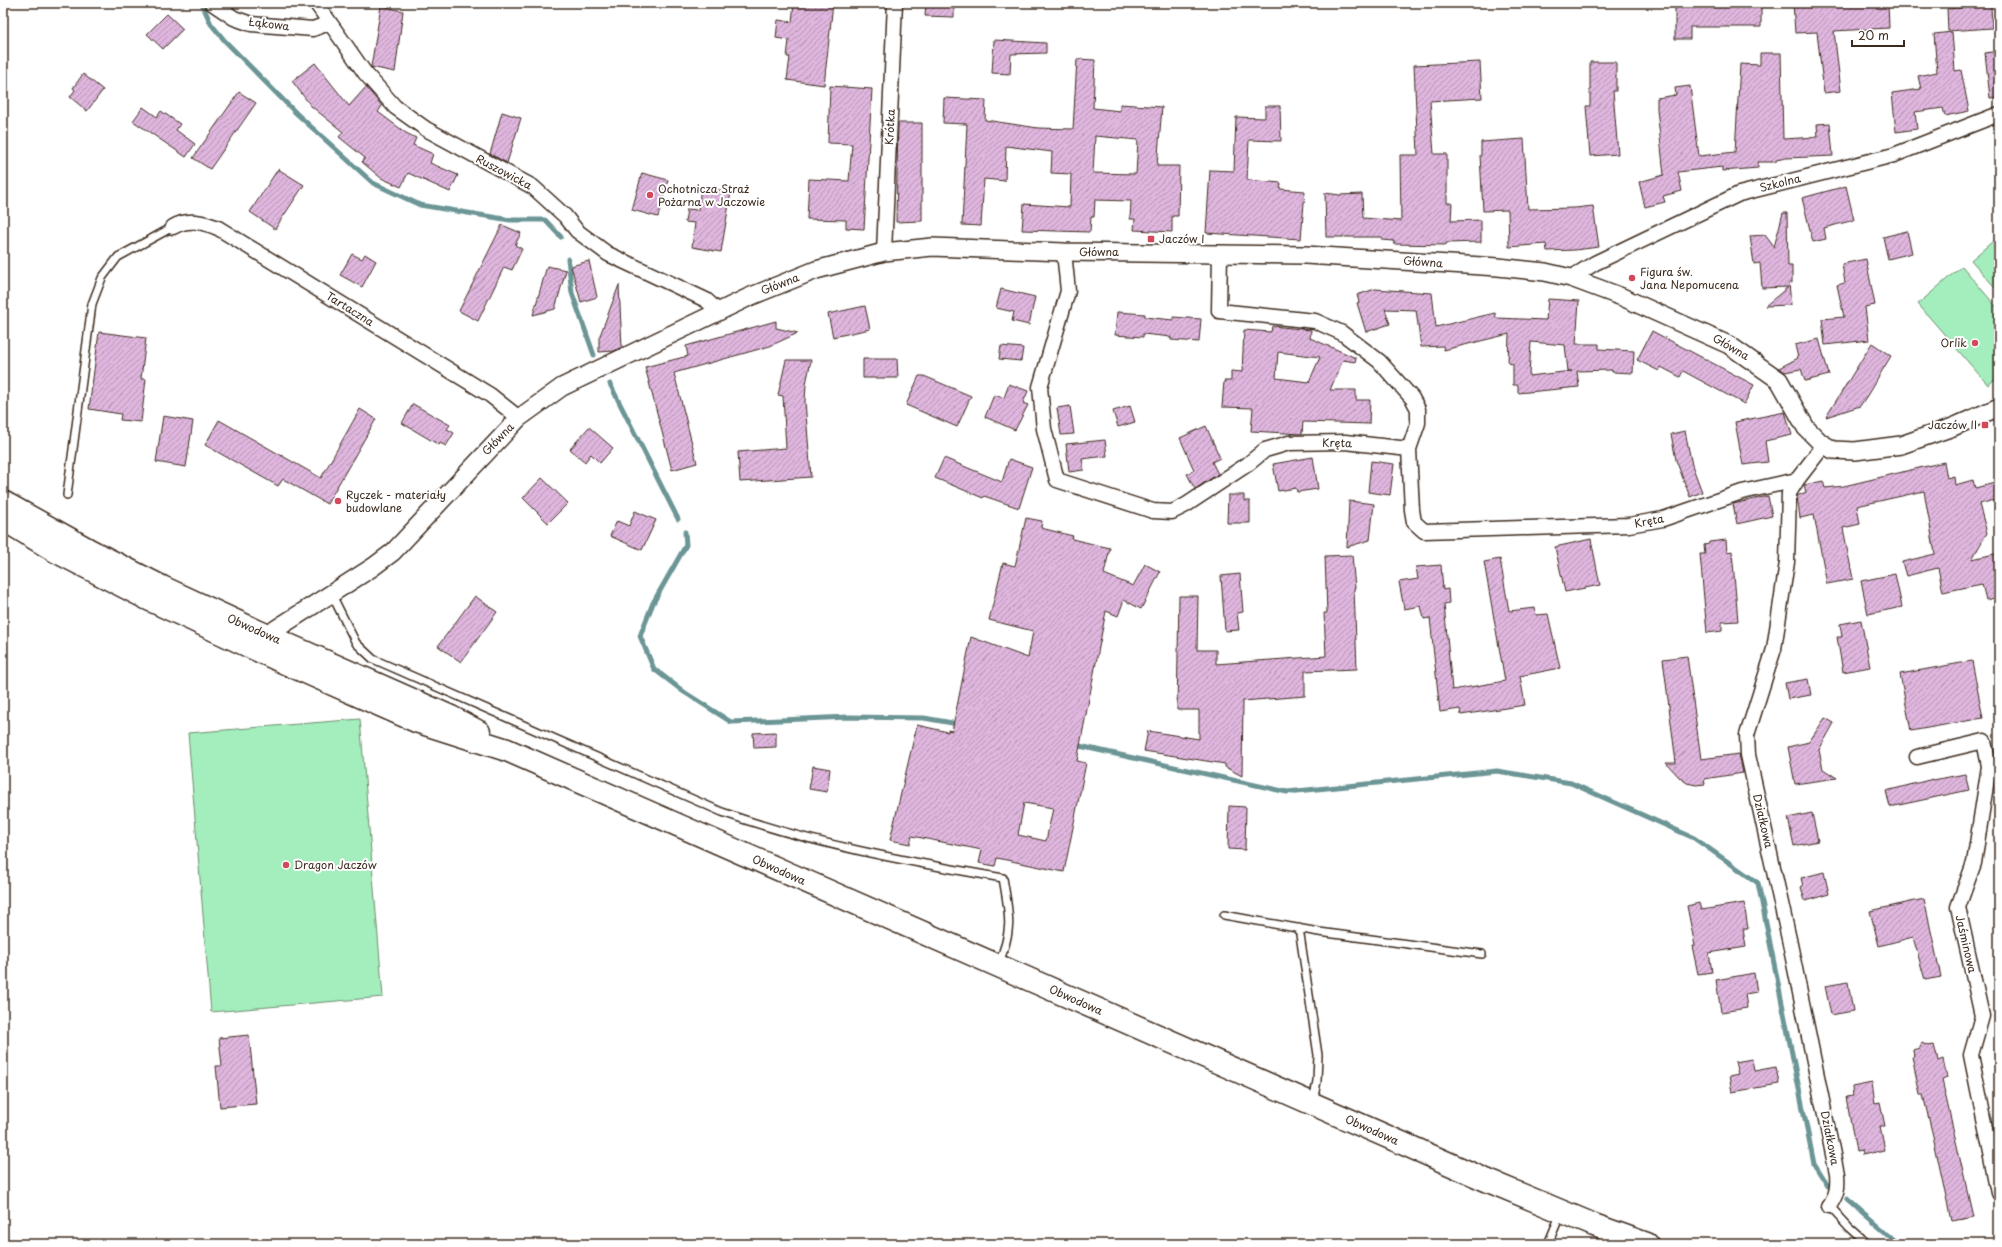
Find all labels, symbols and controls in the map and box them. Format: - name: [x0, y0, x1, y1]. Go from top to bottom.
- street label: Łąkowa: [247, 12, 291, 34]
- scale bar: [1852, 22, 1904, 48]
- text: 20 m: [1858, 26, 1889, 44]
- street label: Krótka: [880, 108, 899, 146]
- street label: Ruszowicka: [473, 150, 536, 194]
- street label: Szkolna: [1757, 169, 1802, 196]
- place label: Ochotnicza Straż Pożarna w Jaczowie: [658, 180, 765, 210]
- marker: Ochotnicza Straż Pożarna w Jaczowie: [645, 190, 655, 200]
- place label: Jaczów I: [1159, 230, 1205, 247]
- marker: Jaczów I: [1146, 234, 1156, 244]
- street label: Główna: [1079, 243, 1119, 260]
- street label: Główna: [1403, 252, 1444, 271]
- place label: Figura św. Jana Nepomucena: [1640, 263, 1739, 293]
- street label: Główna: [758, 268, 802, 299]
- marker: Figura św. Jana Nepomucena: [1627, 273, 1637, 283]
- street label: Tartaczna: [323, 287, 378, 330]
- street label: Główna: [1710, 329, 1753, 364]
- place label: Orlik: [1940, 334, 1967, 351]
- marker: Orlik: [1970, 338, 1980, 348]
- place label: Jaczów II: [1928, 416, 1977, 433]
- street label: Główna: [478, 418, 518, 459]
- marker: Jaczów II: [1980, 420, 1990, 430]
- street label: Kręta: [1322, 434, 1352, 451]
- place label: Ryczek - materiały budowlane: [346, 486, 446, 516]
- marker: Ryczek - materiały budowlane: [333, 496, 343, 506]
- street label: Kręta: [1633, 509, 1665, 532]
- street label: Obwodowa: [225, 609, 285, 648]
- street label: Działkowa: [1749, 792, 1778, 850]
- street label: Obwodowa: [750, 850, 810, 889]
- place label: Dragon Jaczów: [294, 856, 377, 873]
- marker: Dragon Jaczów: [281, 860, 291, 870]
- street label: Jaśminowa: [1952, 913, 1981, 975]
- street label: Obwodowa: [1047, 980, 1107, 1019]
- street label: Działkowa: [1817, 1109, 1844, 1167]
- street label: Obwodowa: [1343, 1110, 1403, 1149]

